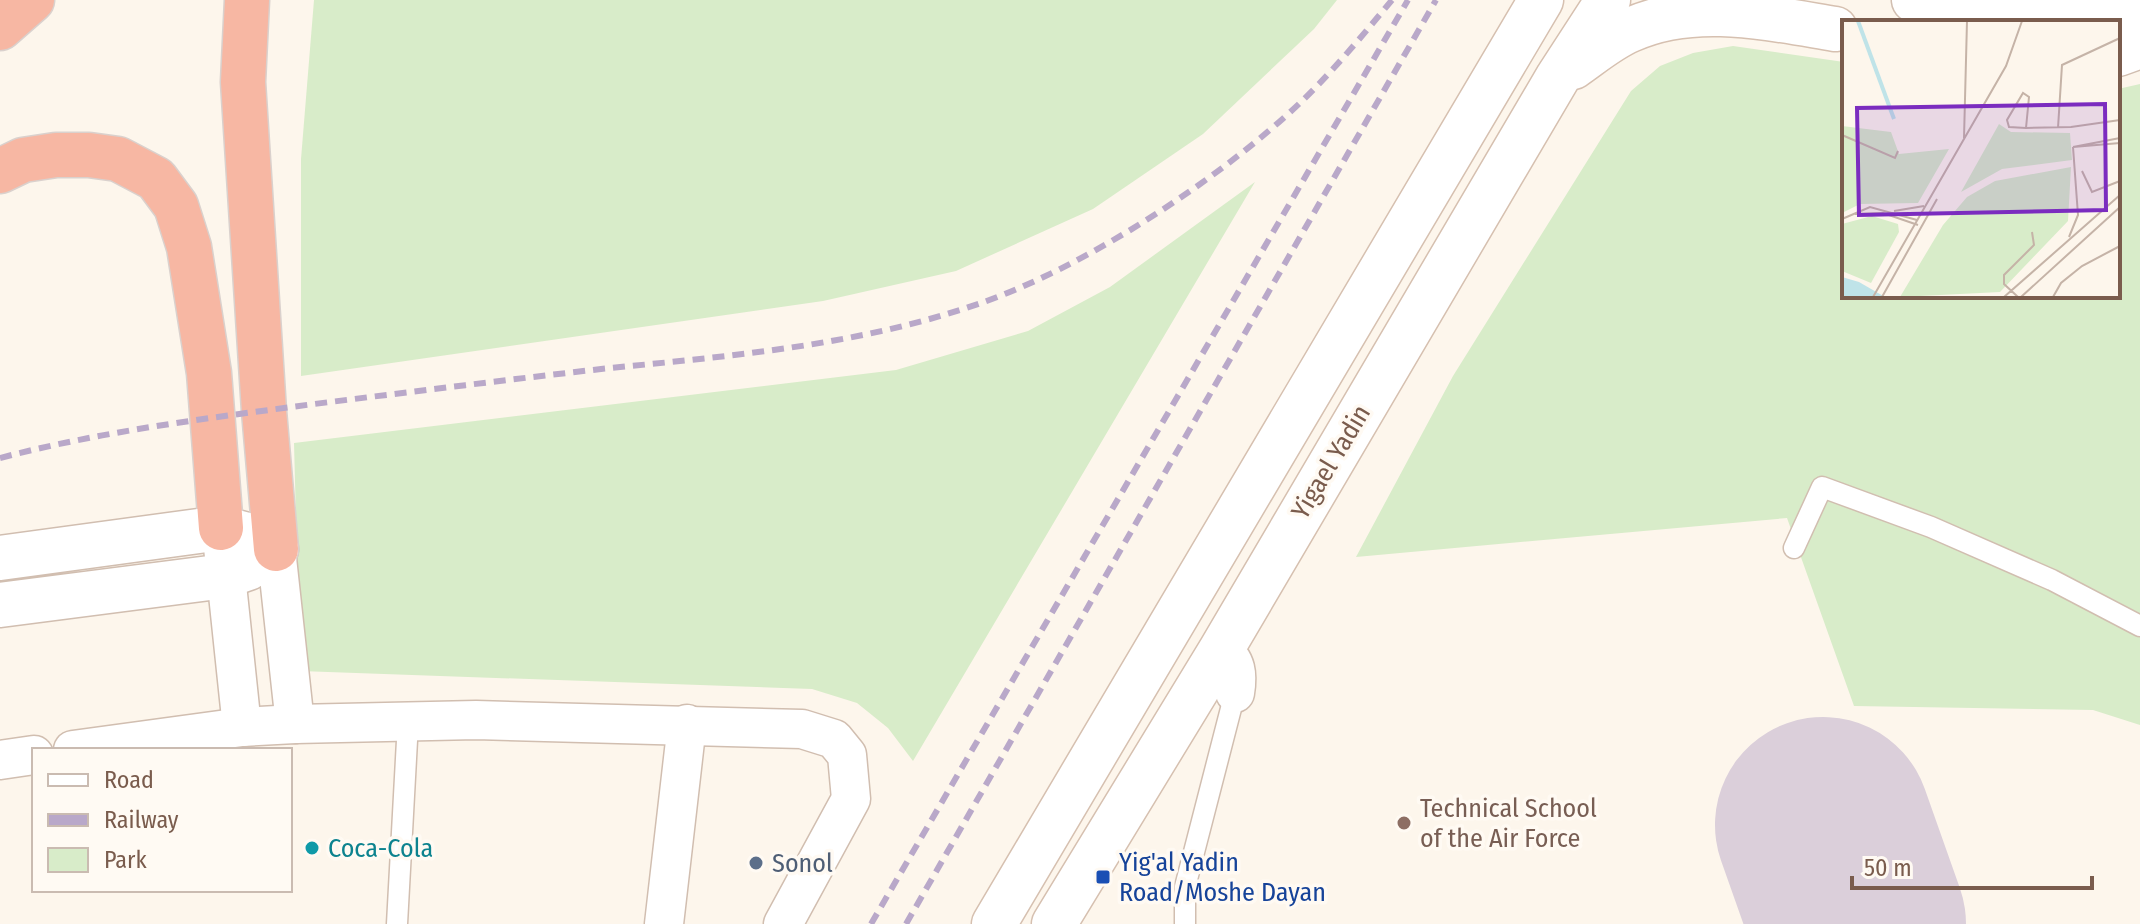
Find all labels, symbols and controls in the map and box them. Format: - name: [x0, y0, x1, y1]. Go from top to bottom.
- inset map: [1842, 20, 2120, 298]
- street label: Yigael Yadin: [1285, 399, 1377, 525]
- legend: [32, 748, 292, 892]
- text: Road: [104, 766, 154, 794]
- place label: Technical School of the Air Force: [1420, 793, 1597, 854]
- text: Railway: [104, 806, 179, 834]
- marker: Technical School of the Air Force: [1395, 814, 1413, 832]
- place label: Coca-Cola: [328, 833, 433, 864]
- marker: Coca-Cola: [303, 839, 321, 857]
- scale bar: [1852, 840, 2092, 890]
- text: Park: [104, 846, 147, 874]
- place label: Yig'al Yadin Road/Moshe Dayan: [1119, 847, 1326, 908]
- place label: Sonol: [772, 848, 833, 879]
- marker: Sonol: [747, 854, 765, 872]
- text: 50 m: [1864, 854, 1912, 882]
- marker: Yig'al Yadin Road/Moshe Dayan: [1094, 868, 1112, 886]

